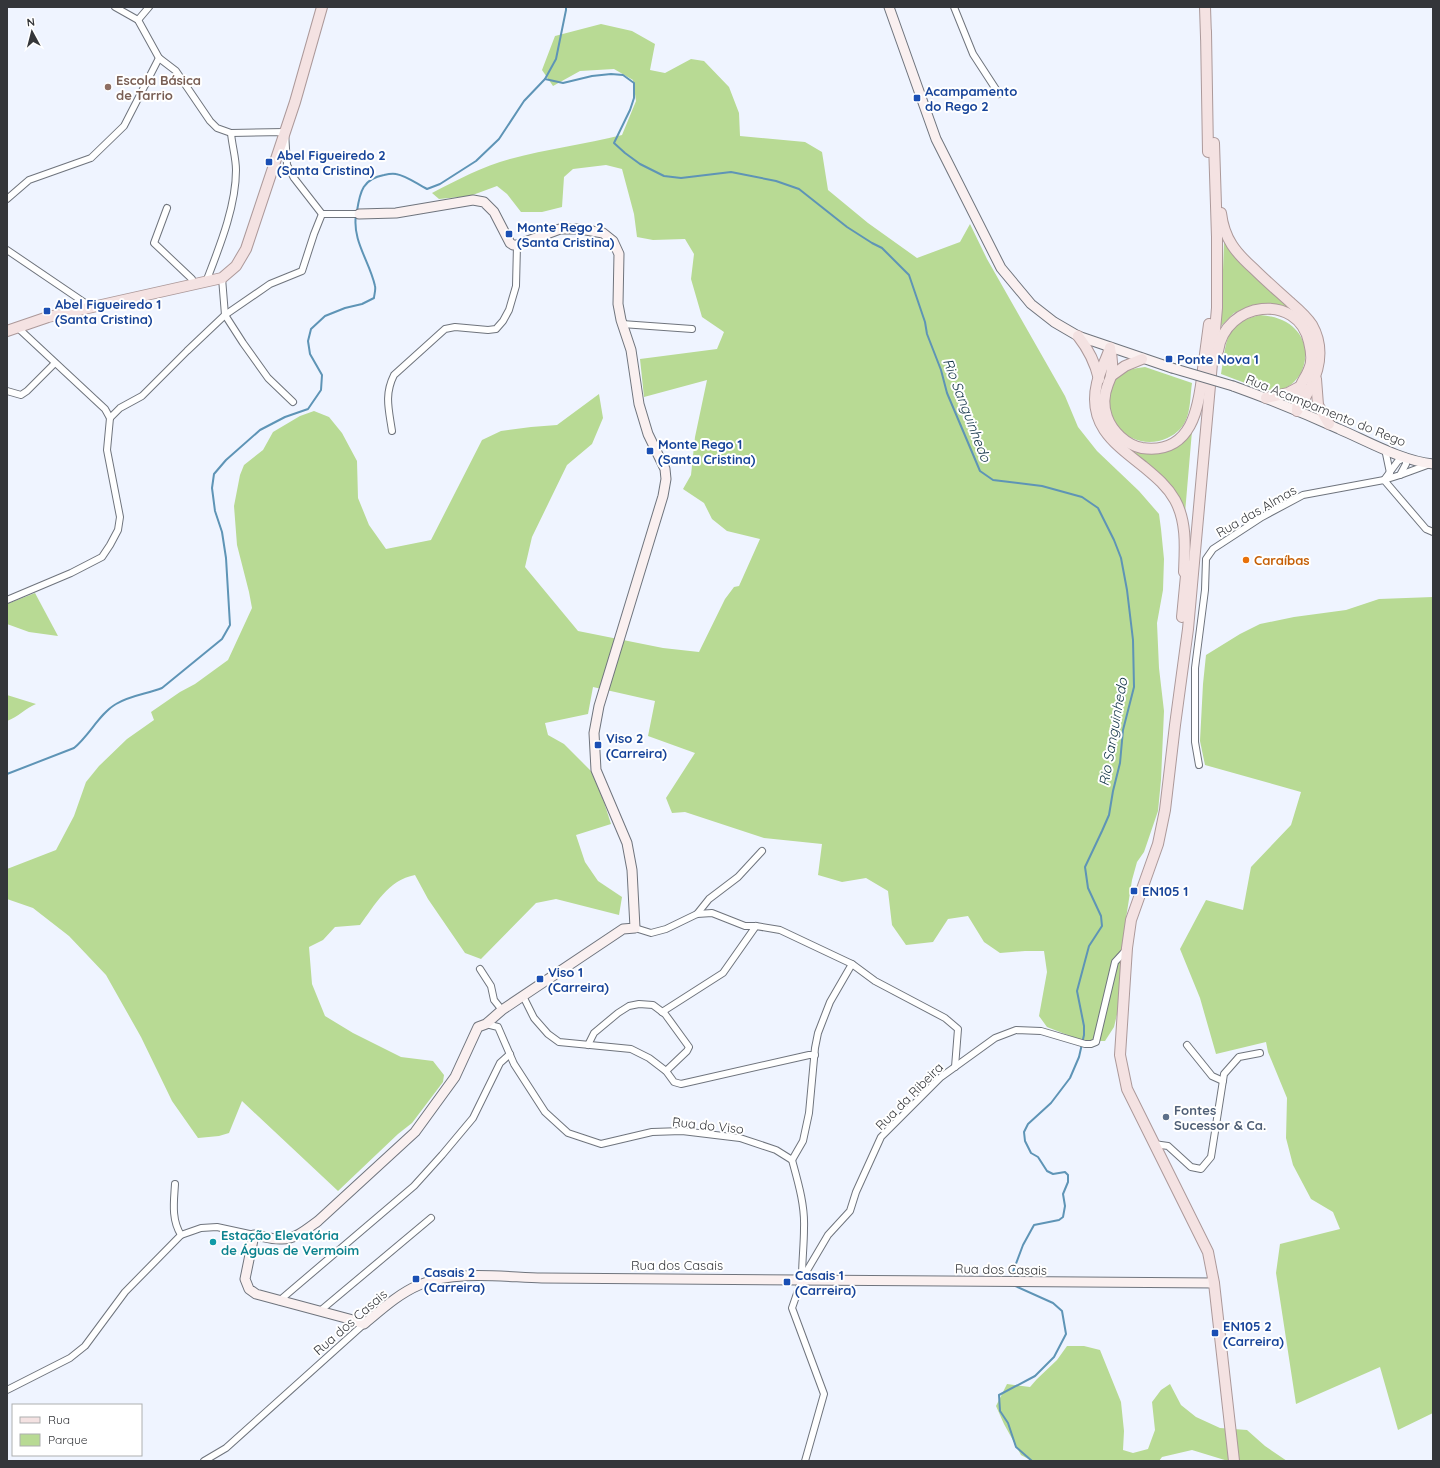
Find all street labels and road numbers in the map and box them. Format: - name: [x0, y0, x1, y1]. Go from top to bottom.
- street label: Rua Acampamento do Rego: [1244, 370, 1409, 450]
- street label: Rua das Almas: [1213, 482, 1299, 540]
- street label: Rua da Ribeira: [872, 1059, 946, 1133]
- street label: Rua do Viso: [671, 1113, 745, 1137]
- street label: Rua dos Casais: [631, 1257, 723, 1273]
- street label: Rua dos Casais: [955, 1260, 1047, 1278]
- street label: Rua dos Casais: [310, 1286, 390, 1358]

